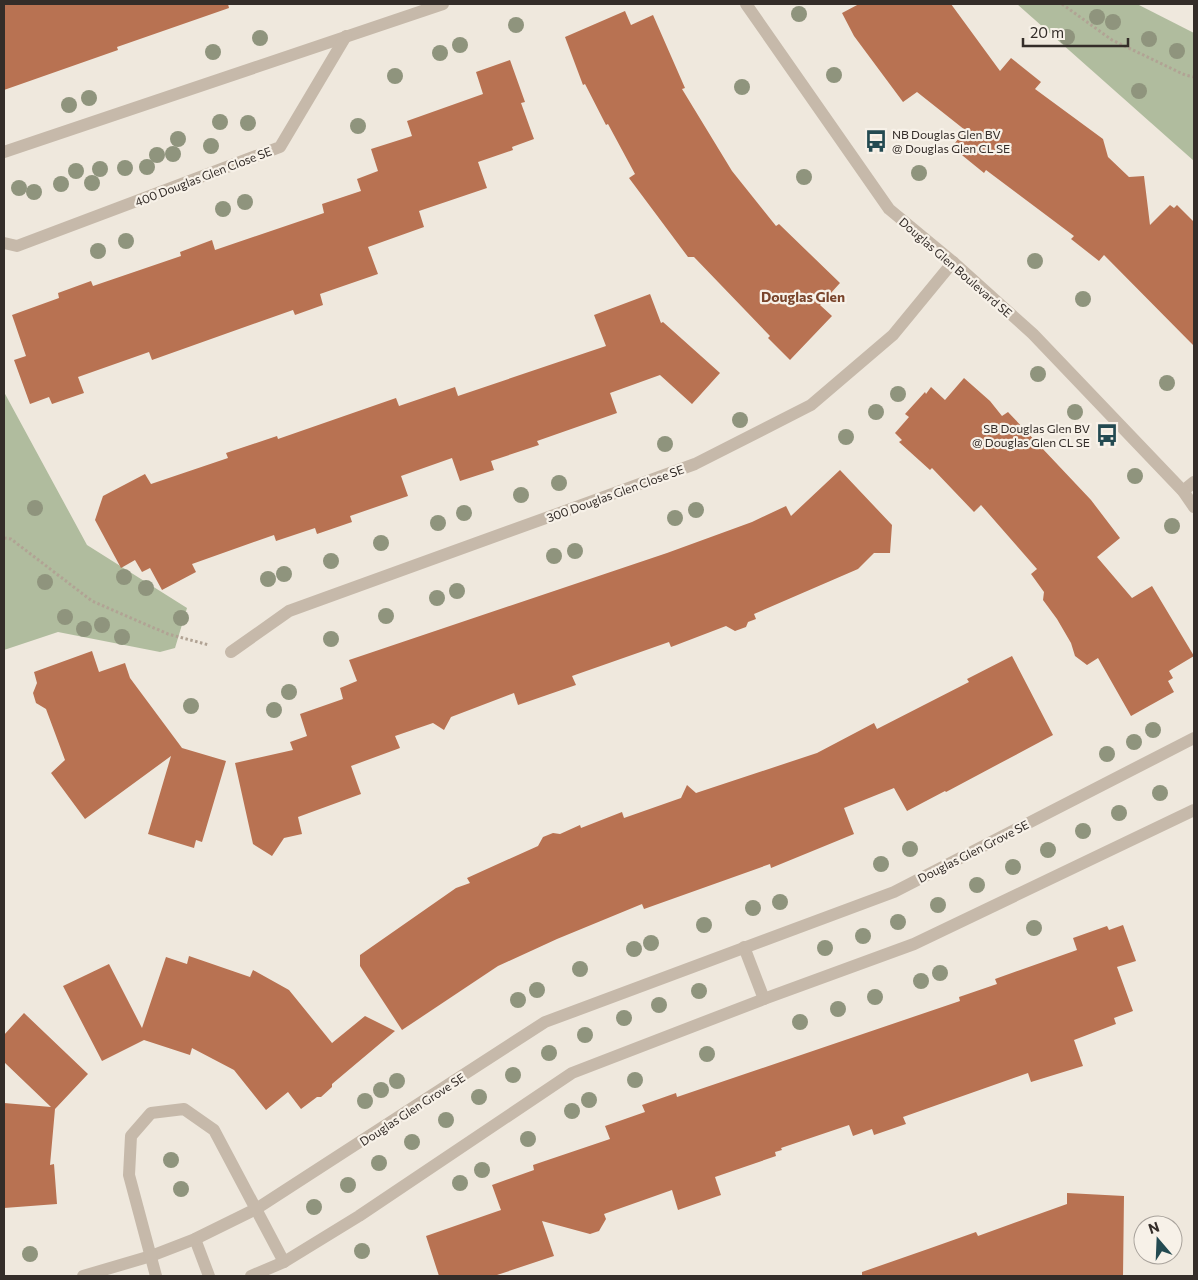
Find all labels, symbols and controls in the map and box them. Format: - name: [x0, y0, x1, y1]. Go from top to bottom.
- scale bar: [1023, 15, 1128, 47]
- text: 20 m: [1030, 23, 1064, 41]
- place label: NB Douglas Glen BV @ Douglas Glen CL SE: [892, 127, 1010, 155]
- bus stop icon: NB Douglas Glen BV @ Douglas Glen CL SE: [863, 128, 889, 154]
- street label: 400 Douglas Glen Close SE: [133, 143, 273, 209]
- street label: Douglas Glen Boulevard SE: [897, 214, 1015, 320]
- district label: Douglas Glen: [761, 288, 845, 305]
- place label: SB Douglas Glen BV @ Douglas Glen CL SE: [972, 421, 1090, 449]
- bus stop icon: SB Douglas Glen BV @ Douglas Glen CL SE: [1094, 422, 1120, 448]
- street label: 300 Douglas Glen Close SE: [544, 462, 686, 524]
- street label: Douglas Glen Grove SE: [915, 817, 1031, 885]
- street label: Douglas Glen Grove SE: [357, 1070, 467, 1148]
- north arrow: [1133, 1215, 1183, 1265]
- text: N: [1146, 1217, 1161, 1237]

